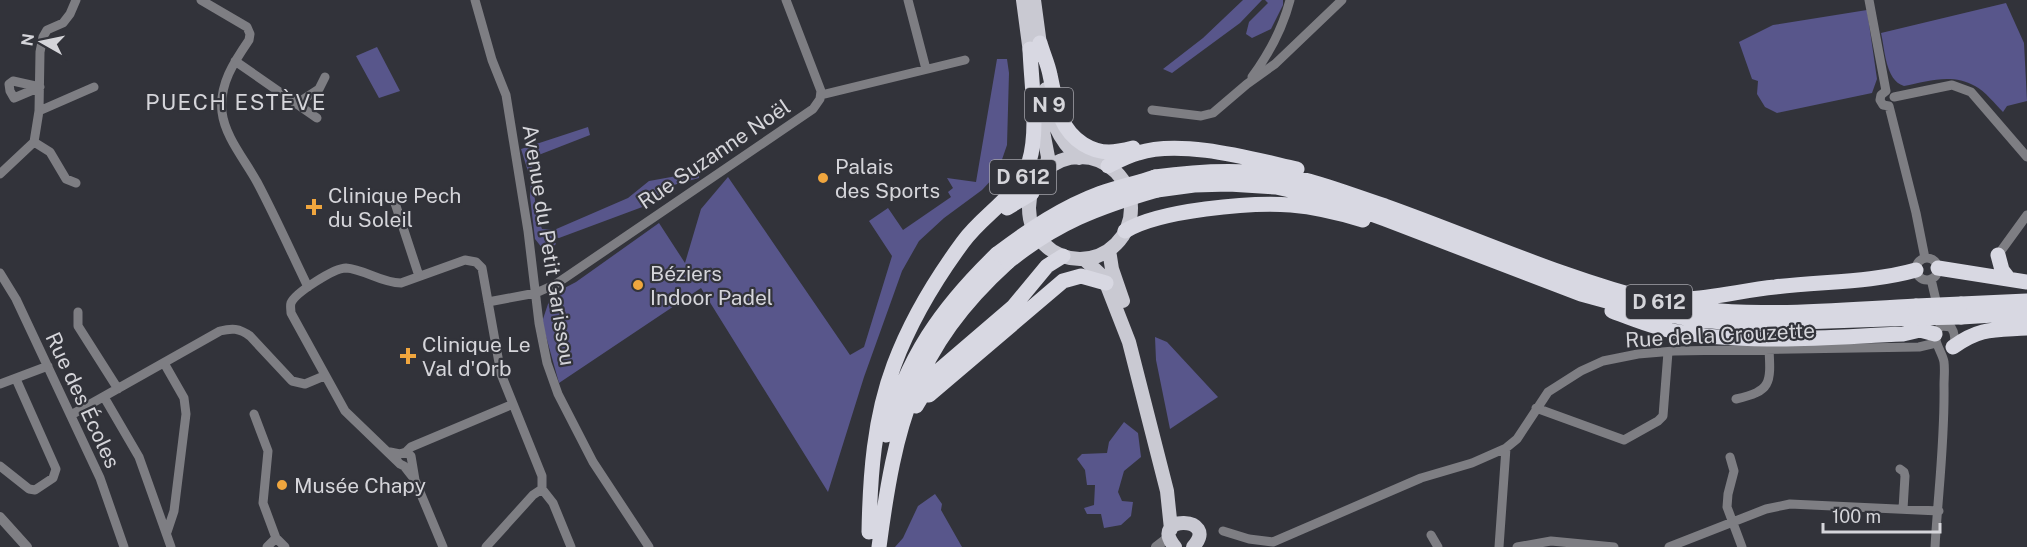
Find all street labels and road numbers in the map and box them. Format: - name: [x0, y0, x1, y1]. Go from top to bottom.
- road number: N 9: [1025, 88, 1073, 122]
- street label: Rue Suzanne Noël: [633, 94, 795, 214]
- street label: Avenue du Petit Garissou: [518, 123, 580, 367]
- road number: D 612: [990, 160, 1056, 194]
- road number: D 612: [1626, 285, 1692, 319]
- street label: Rue de la Crouzette: [1624, 318, 1816, 352]
- street label: Rue des Écoles: [41, 328, 125, 472]

